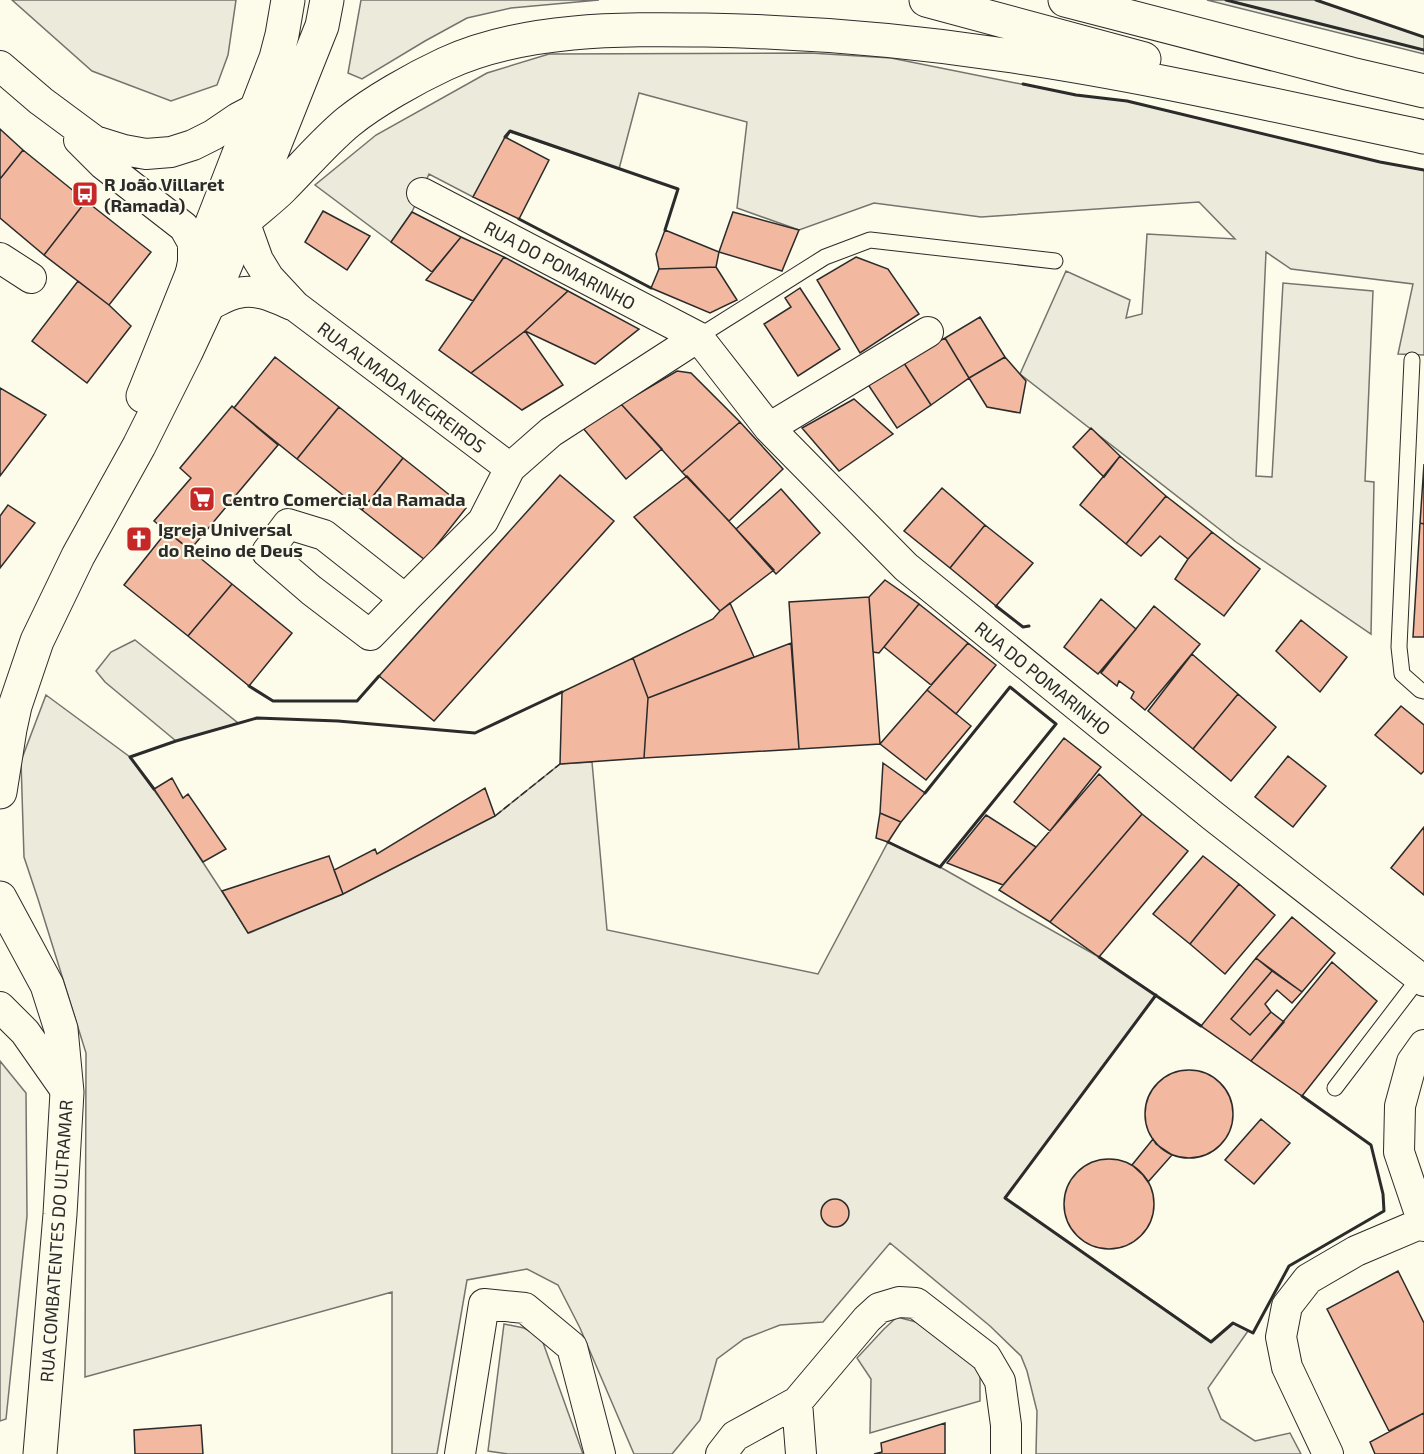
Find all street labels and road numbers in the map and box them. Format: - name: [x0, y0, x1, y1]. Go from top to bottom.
- street label: RUA DO POMARINHO: [481, 216, 639, 314]
- street label: RUA ALMADA NEGREIROS: [314, 317, 490, 457]
- street label: RUA DO POMARINHO: [971, 617, 1115, 739]
- street label: RUA COMBATENTES DO ULTRAMAR: [35, 1099, 77, 1383]

